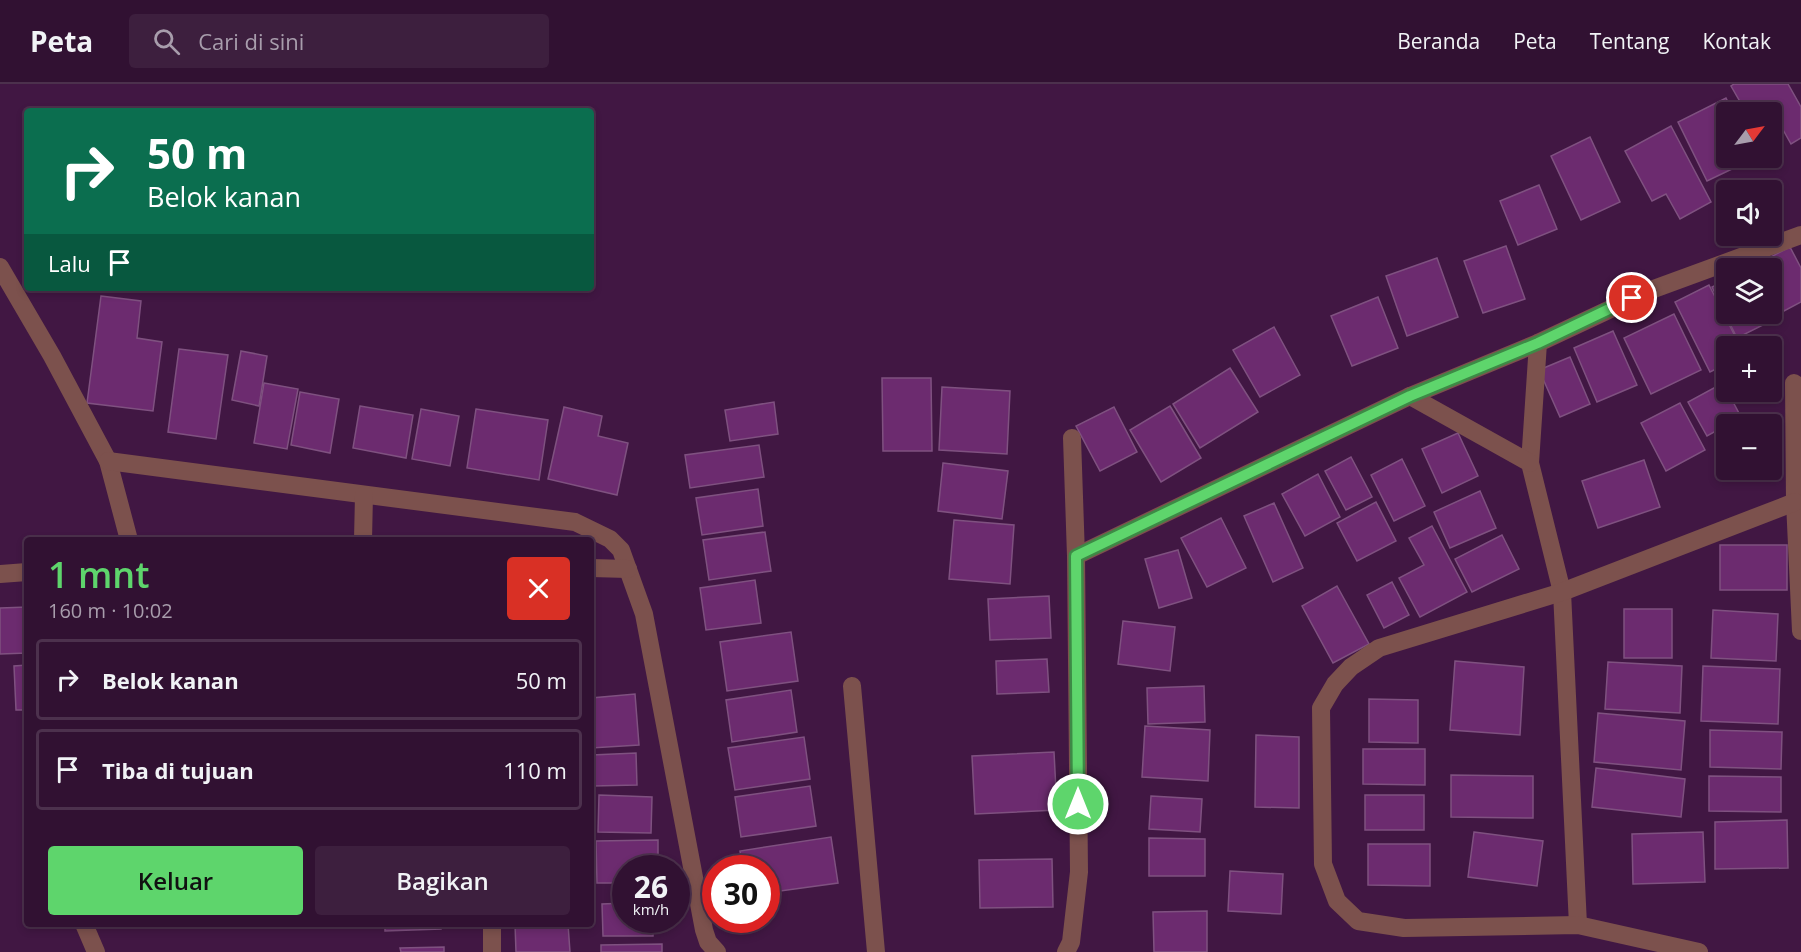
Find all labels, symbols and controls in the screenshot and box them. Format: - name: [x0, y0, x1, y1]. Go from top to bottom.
- search box: [129, 14, 549, 68]
- text: Peta: [30, 22, 93, 60]
- icon: search: [150, 25, 183, 58]
- text: Cari di sini: [198, 26, 304, 56]
- text: Beranda: [1397, 27, 1480, 55]
- text: Peta: [1513, 27, 1557, 55]
- text: Tentang: [1590, 27, 1669, 55]
- text: Kontak: [1702, 27, 1771, 55]
- north arrow: [1716, 102, 1782, 168]
- map controls: [1716, 102, 1782, 480]
- text: 50 m: [147, 124, 247, 181]
- icon: right: [48, 132, 126, 210]
- text: Belok kanan: [147, 178, 301, 215]
- button: sound: [1716, 180, 1782, 246]
- icon: arrive: [103, 246, 136, 279]
- text: Lalu: [48, 248, 91, 278]
- button: layers: [1716, 258, 1782, 324]
- pin: [1606, 272, 1657, 323]
- icon: arrive: [1615, 281, 1648, 314]
- button: +: [1716, 336, 1782, 402]
- button: −: [1716, 414, 1782, 480]
- text: 1 mnt: [48, 550, 149, 599]
- button: close: [507, 557, 570, 620]
- text: 160 m · 10:02: [48, 597, 173, 624]
- icon: right: [51, 663, 84, 696]
- text: Belok kanan: [102, 665, 239, 695]
- text: 50 m: [516, 665, 567, 695]
- icon: arrive: [51, 753, 84, 786]
- text: Tiba di tujuan: [102, 755, 254, 785]
- text: 110 m: [503, 755, 567, 785]
- position arrow: [1046, 772, 1110, 836]
- button: Keluar: [48, 846, 303, 915]
- button: Bagikan: [315, 846, 570, 915]
- speed limit sign: 30: [702, 855, 780, 933]
- text: 26: [634, 866, 668, 907]
- text: km/h: [633, 899, 669, 919]

